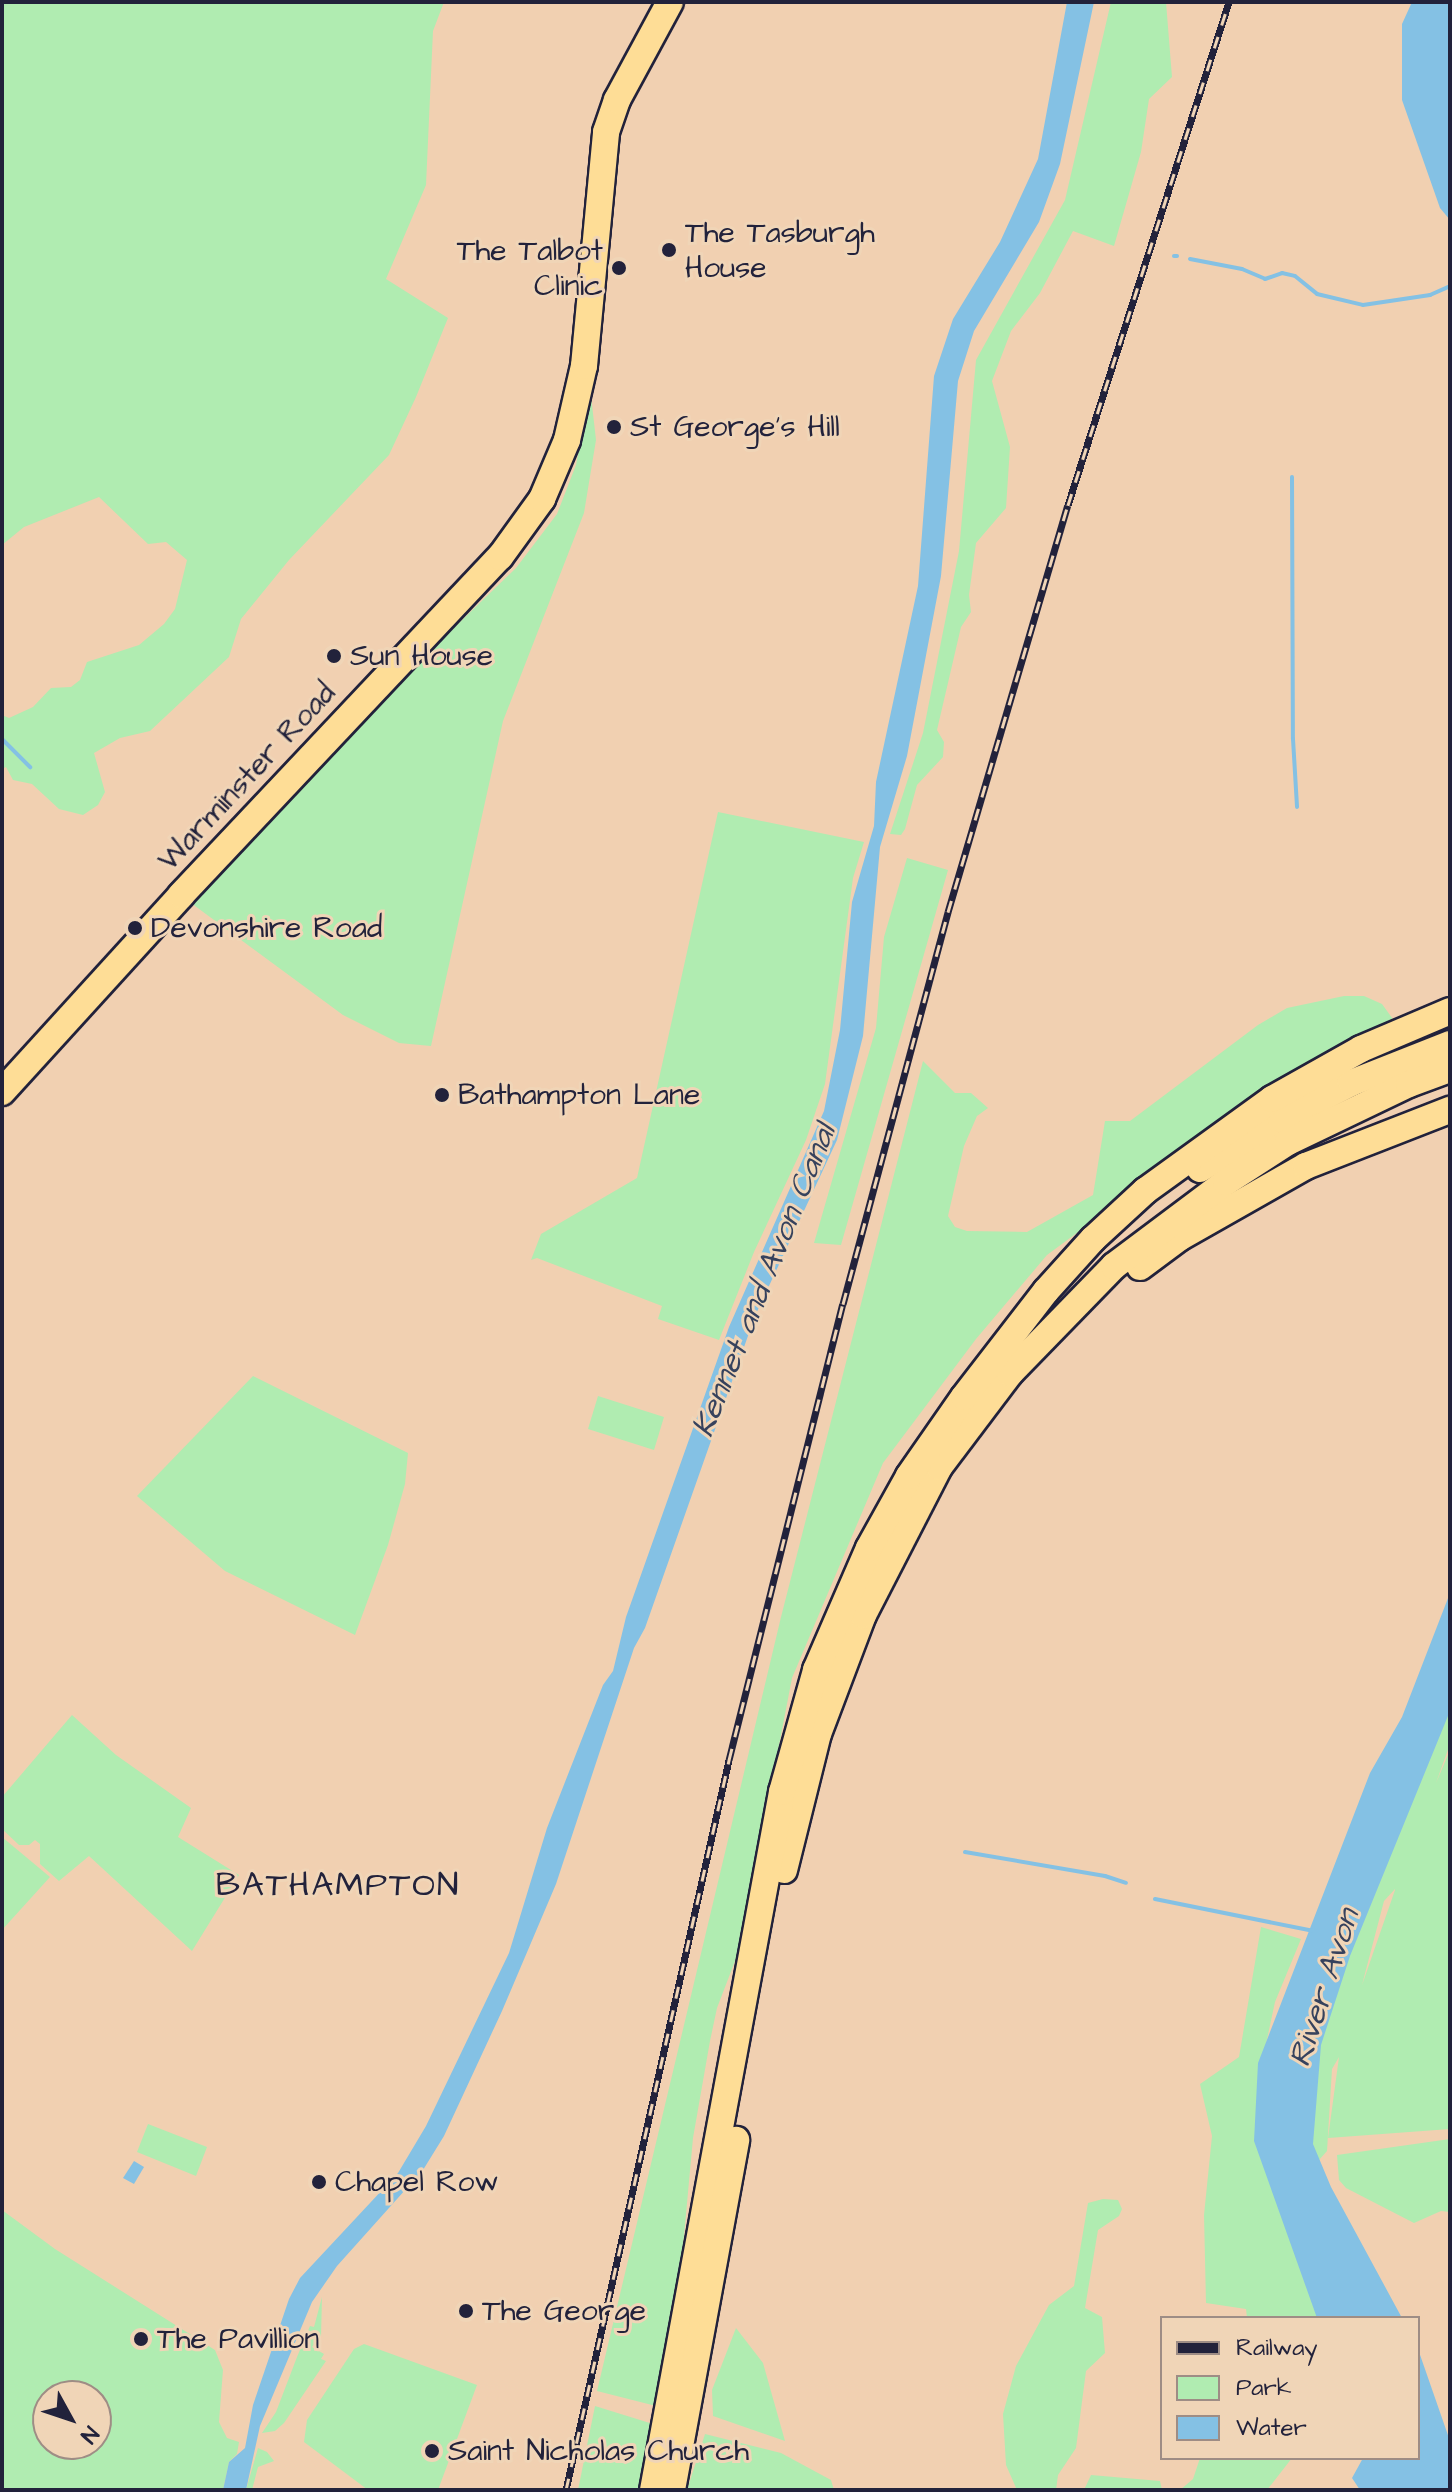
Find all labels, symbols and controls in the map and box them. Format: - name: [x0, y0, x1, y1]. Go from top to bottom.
- place label: The Tasburgh House: [685, 215, 875, 286]
- place label: The Talbot Clinic: [457, 233, 603, 304]
- marker: The Tasburgh House: [660, 241, 678, 259]
- marker: The Talbot Clinic: [610, 259, 628, 277]
- place label: St George's Hill: [630, 409, 840, 445]
- marker: St George's Hill: [605, 418, 623, 436]
- place label: Sun House: [350, 638, 493, 674]
- marker: Sun House: [325, 647, 343, 665]
- street label: Warminster Road: [151, 676, 343, 878]
- place label: Devonshire Road: [151, 910, 382, 946]
- marker: Devonshire Road: [126, 919, 144, 937]
- place label: Bathampton Lane: [458, 1077, 700, 1113]
- marker: Bathampton Lane: [433, 1086, 451, 1104]
- water label: Kennet and Avon Canal: [685, 1119, 845, 1443]
- district label: BATHAMPTON: [216, 1866, 460, 1906]
- water label: River Avon: [1282, 1904, 1368, 2072]
- place label: Chapel Row: [335, 2164, 499, 2200]
- marker: Chapel Row: [310, 2173, 328, 2191]
- place label: The George: [482, 2293, 646, 2329]
- marker: The George: [457, 2302, 475, 2320]
- legend: [1160, 2316, 1420, 2460]
- place label: The Pavillion: [157, 2321, 319, 2357]
- marker: The Pavillion: [132, 2330, 150, 2348]
- text: Railway: [1236, 2331, 1318, 2365]
- text: Park: [1236, 2371, 1292, 2405]
- north arrow: [32, 2380, 112, 2460]
- text: Water: [1236, 2411, 1307, 2445]
- text: N: [73, 2419, 106, 2450]
- place label: Saint Nicholas Church: [448, 2433, 749, 2469]
- marker: Saint Nicholas Church: [423, 2442, 441, 2460]

